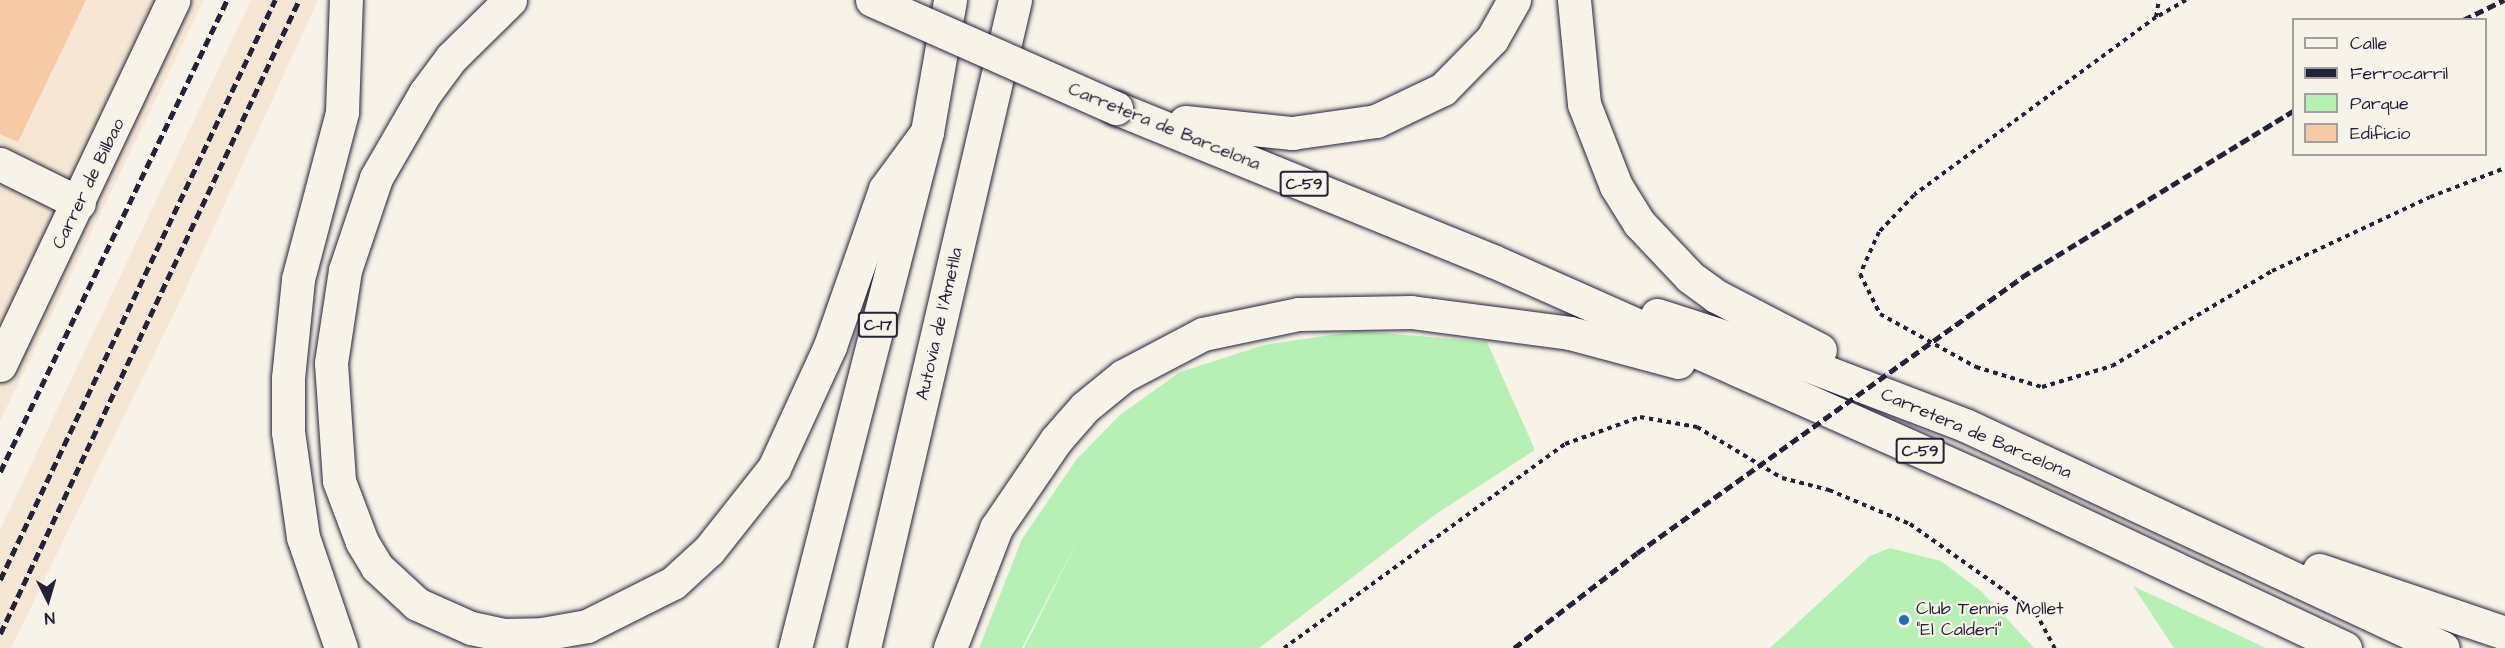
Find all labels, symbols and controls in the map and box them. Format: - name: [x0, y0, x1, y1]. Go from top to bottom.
- legend: [2292, 18, 2487, 156]
- text: Calle: [2350, 31, 2387, 56]
- text: Ferrocarril: [2350, 61, 2448, 86]
- street label: Carretera de Barcelona: [1065, 79, 1263, 175]
- text: Parque: [2350, 91, 2409, 116]
- street label: Carrer de Bilbao: [48, 115, 130, 253]
- text: Edificio: [2350, 121, 2410, 146]
- road number: C-59: [1278, 171, 1330, 197]
- street label: Autovia de l'Ametlla: [912, 246, 968, 402]
- road number: C-17: [857, 312, 899, 338]
- street label: Carretera de Barcelona: [1877, 384, 2075, 484]
- road number: C-59: [1894, 438, 1946, 464]
- north arrow: [18, 570, 78, 630]
- place label: Club Tennis Mollet "El Calderí": [1916, 599, 2064, 642]
- text: N: [44, 607, 56, 629]
- marker: Club Tennis Mollet "El Calderí": [1897, 613, 1911, 627]

